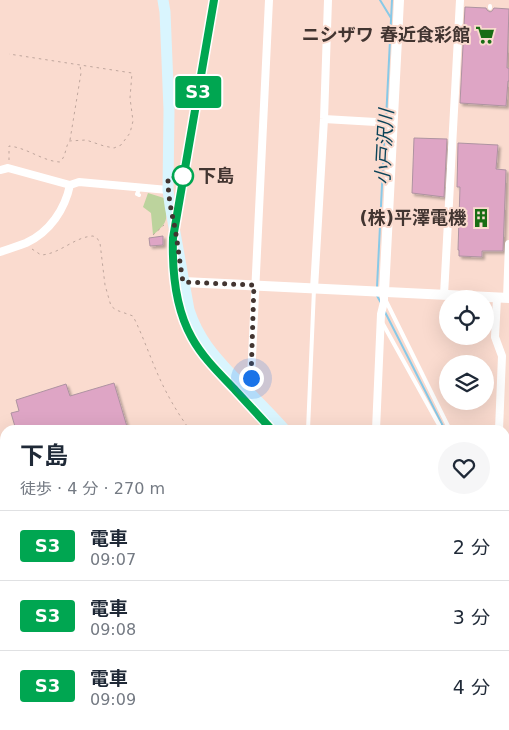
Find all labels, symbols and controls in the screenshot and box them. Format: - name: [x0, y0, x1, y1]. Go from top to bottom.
- place label: ニシザワ 春近食彩館: [302, 24, 470, 45]
- supermarket icon: ニシザワ 春近食彩館: [474, 24, 496, 46]
- line badge: S3: [176, 76, 220, 108]
- text: S3: [185, 81, 211, 102]
- water label: 小戸沢川: [371, 106, 397, 186]
- marker: 下島: [172, 165, 194, 187]
- place label: 下島: [198, 165, 234, 186]
- place label: (株)平澤電機: [360, 207, 467, 228]
- building icon: (株)平澤電機: [470, 207, 492, 229]
- map controls: [439, 290, 494, 410]
- button: locate: [439, 290, 494, 345]
- button: layers: [439, 355, 494, 410]
- your location: [239, 366, 264, 391]
- text: 下島: [20, 442, 68, 470]
- button: heart: [438, 442, 490, 494]
- text: 徒歩 · 4 分 · 270 m: [20, 479, 165, 498]
- text: 電車: [90, 527, 128, 549]
- text: S3: [35, 535, 60, 556]
- text: 2 分: [453, 536, 490, 558]
- text: 09:07: [90, 550, 136, 569]
- text: 電車: [90, 597, 128, 619]
- text: S3: [35, 605, 60, 626]
- text: 3 分: [453, 606, 490, 628]
- text: 09:08: [90, 620, 136, 639]
- text: 電車: [90, 667, 128, 689]
- text: S3: [35, 675, 60, 696]
- text: 4 分: [453, 676, 490, 698]
- text: 09:09: [90, 690, 136, 709]

